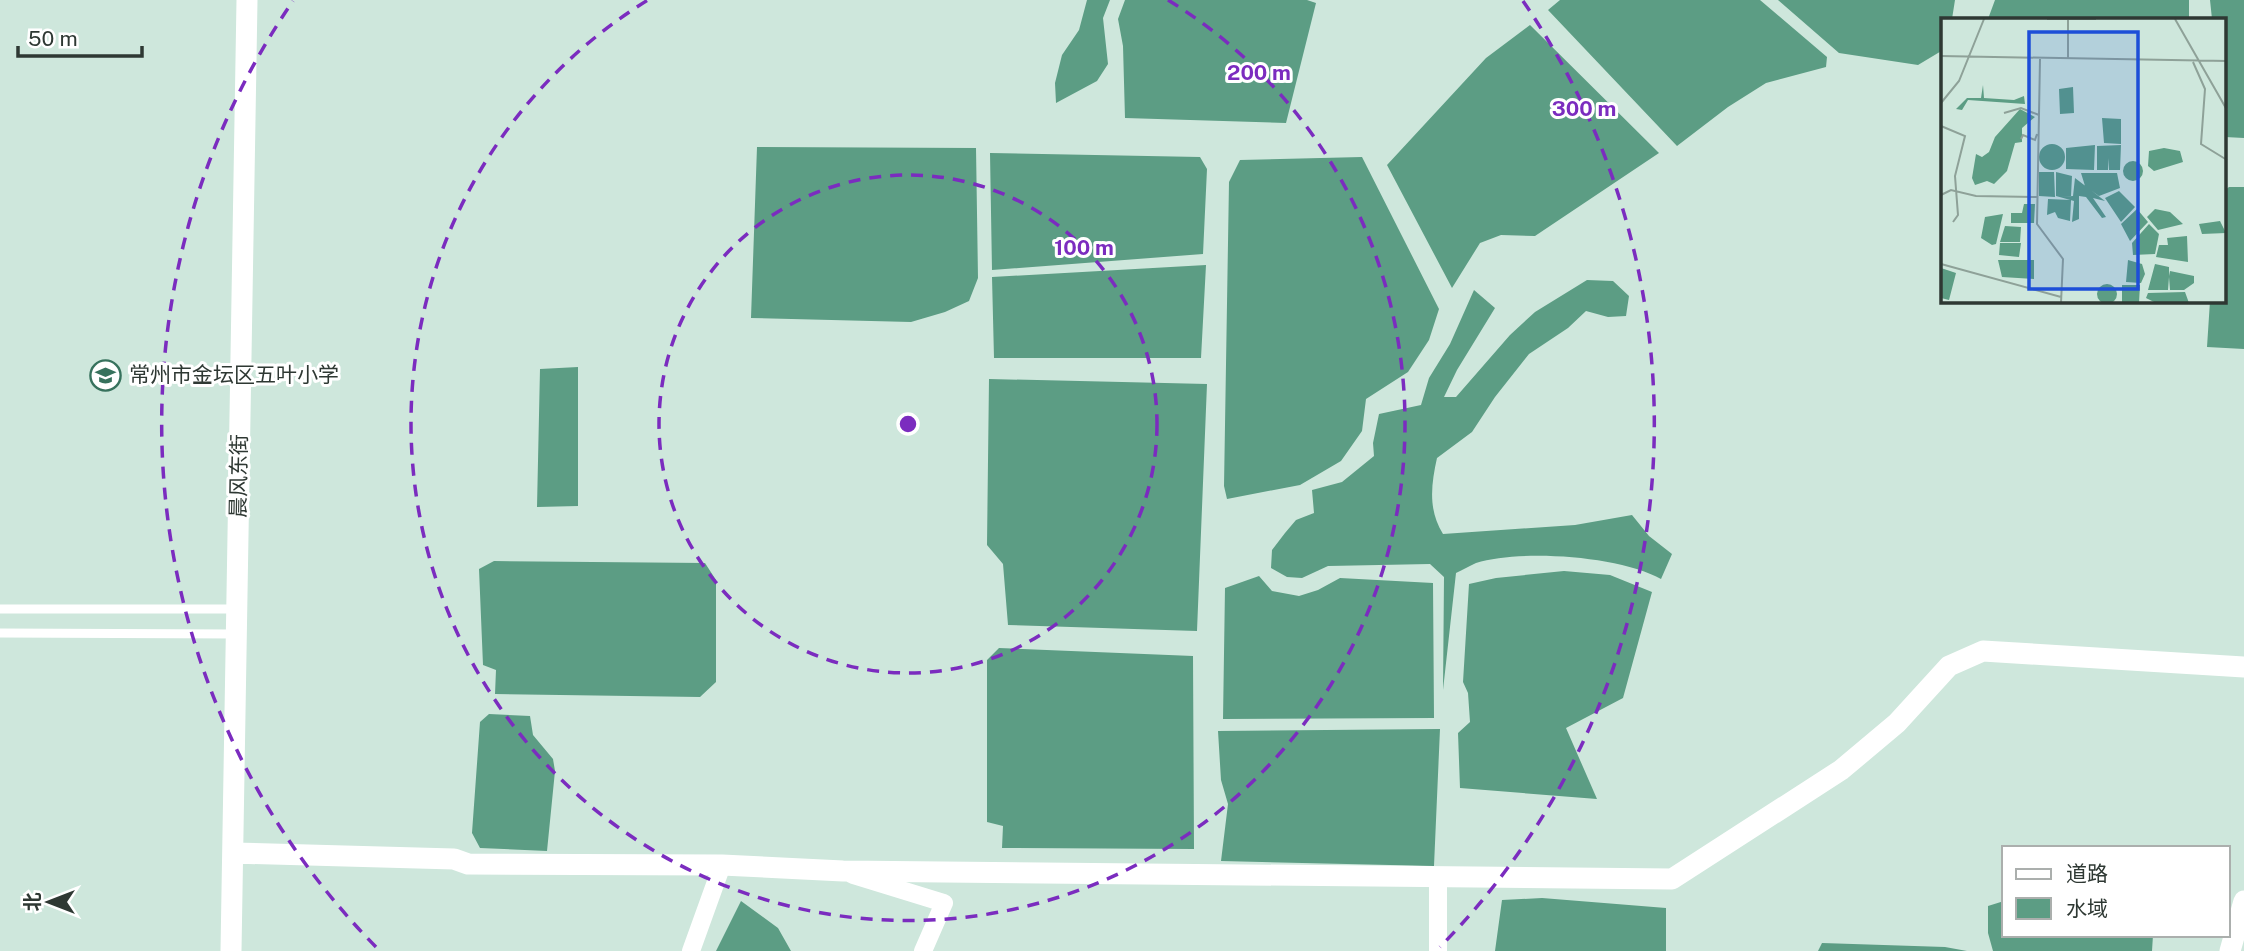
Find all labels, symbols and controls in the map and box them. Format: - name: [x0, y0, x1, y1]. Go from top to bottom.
- scale bar: [18, 14, 142, 58]
- inset map: [1941, 18, 2226, 303]
- text: 50 m: [28, 26, 78, 51]
- text: 200 m: [1227, 60, 1291, 85]
- text: 300 m: [1552, 96, 1616, 121]
- text: 100 m: [1054, 235, 1114, 260]
- school or university icon: 常州市金坛区五叶小学: [89, 358, 123, 392]
- place label: 常州市金坛区五叶小学: [129, 362, 339, 387]
- centre of rings: [896, 412, 920, 436]
- street label: 晨风东街: [225, 434, 252, 518]
- legend: [2002, 846, 2230, 937]
- text: 道路: [2066, 861, 2108, 886]
- north arrow: [14, 867, 84, 937]
- text: 北: [21, 892, 43, 912]
- text: 水域: [2066, 896, 2108, 921]

